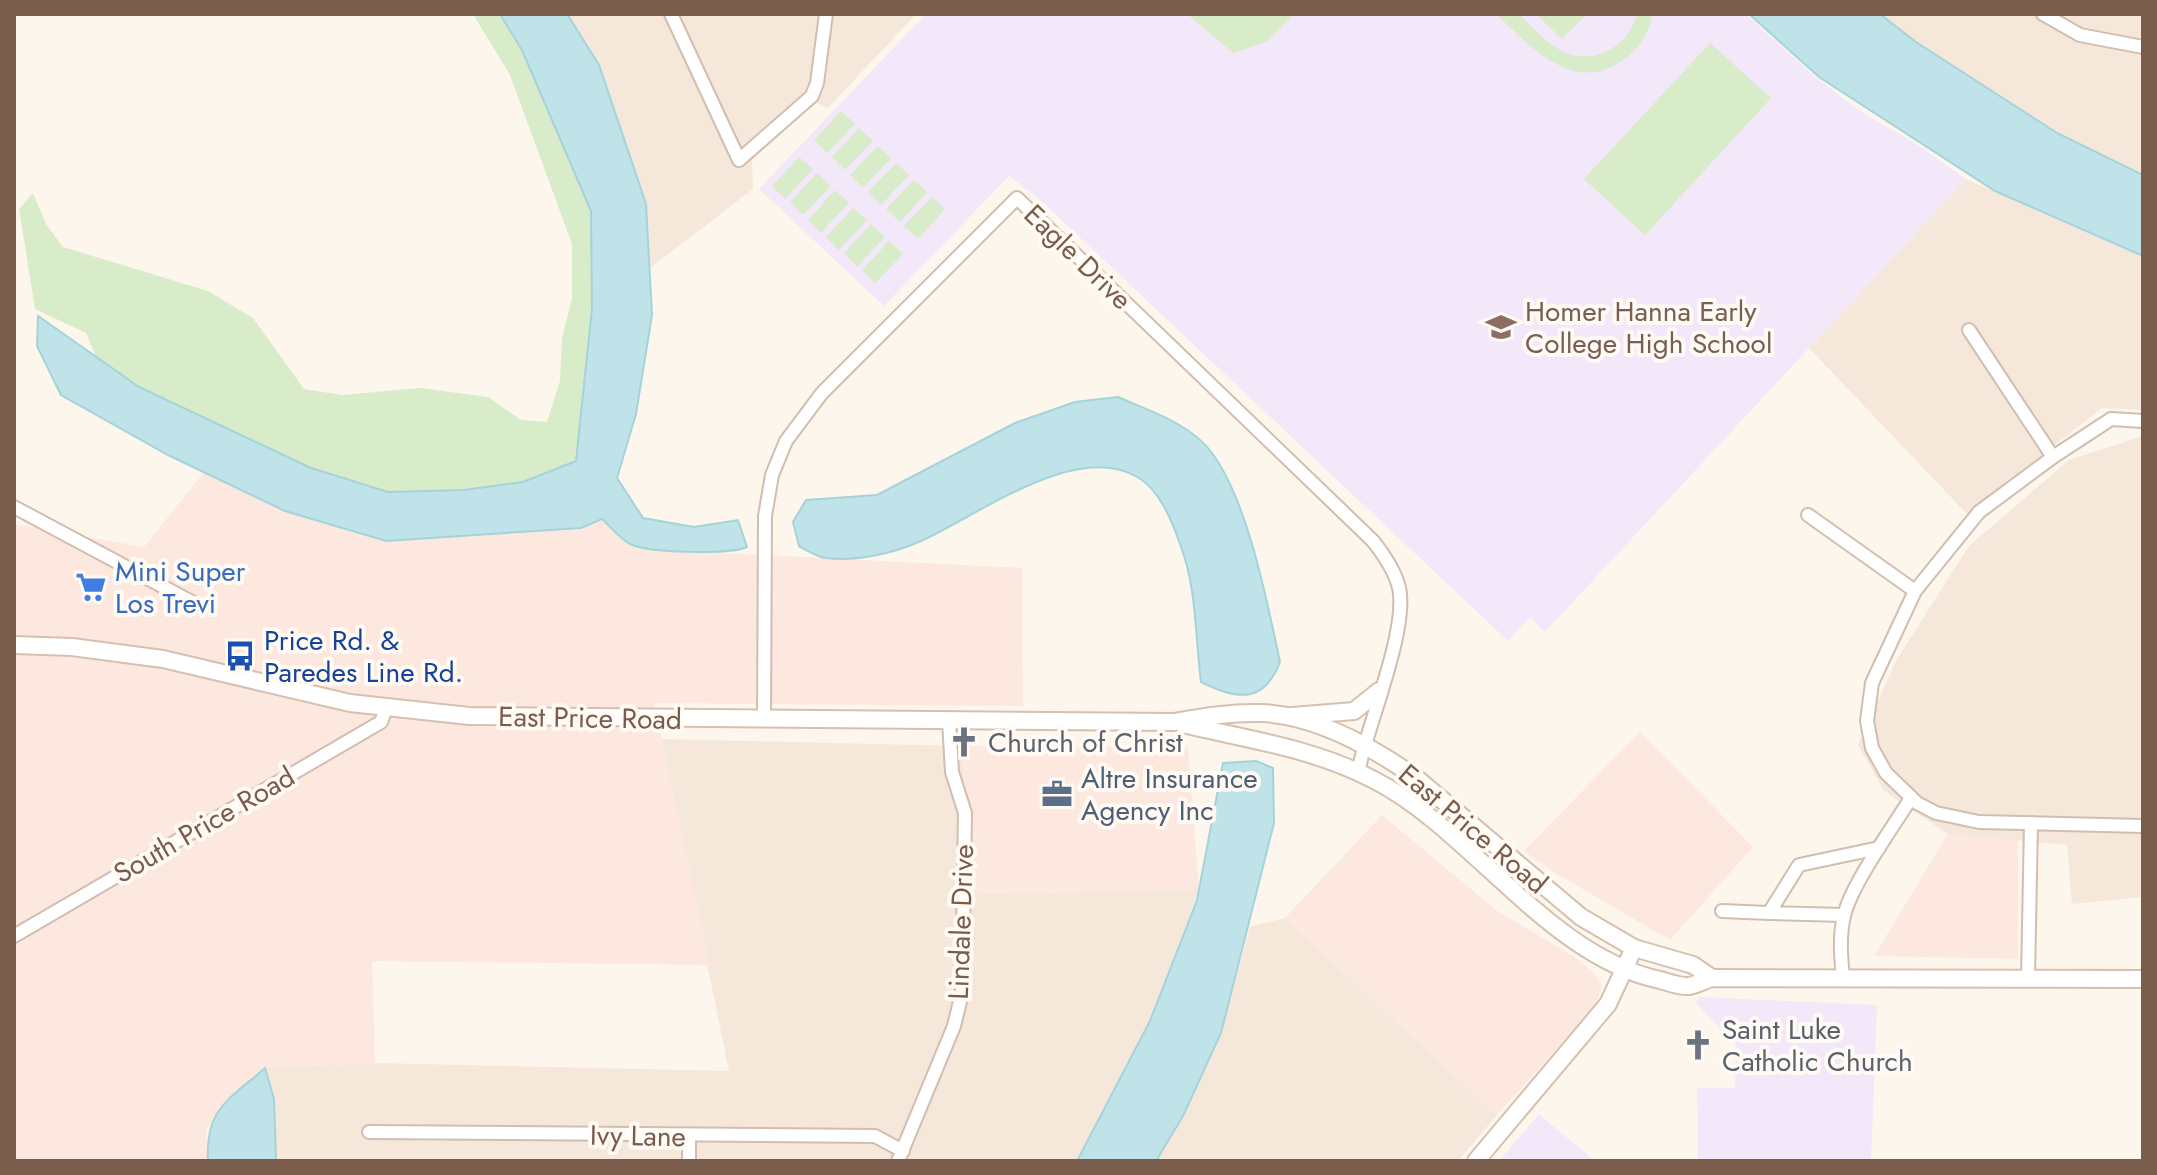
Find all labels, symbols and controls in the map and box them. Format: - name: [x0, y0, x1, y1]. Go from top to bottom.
- street label: Eagle Drive: [1015, 195, 1141, 319]
- place label: Homer Hanna Early College High School: [1525, 291, 1772, 364]
- school or university icon: Homer Hanna Early College High School: [1484, 310, 1518, 344]
- place label: Mini Super Los Trevi: [115, 551, 246, 624]
- supermarket icon: Mini Super Los Trevi: [74, 570, 108, 604]
- place label: Price Rd. & Paredes Line Rd.: [264, 620, 463, 693]
- bus stop icon: Price Rd. & Paredes Line Rd.: [223, 639, 257, 673]
- street label: East Price Road: [498, 696, 682, 740]
- place label: Church of Christ: [988, 722, 1183, 763]
- church icon: Church of Christ: [947, 725, 981, 759]
- street label: East Price Road: [1390, 754, 1556, 904]
- street label: South Price Road: [106, 756, 302, 894]
- place label: Altre Insurance Agency Inc: [1081, 758, 1258, 831]
- office icon: Altre Insurance Agency Inc: [1040, 777, 1074, 811]
- street label: Lindale Drive: [938, 844, 984, 1000]
- place label: Saint Luke Catholic Church: [1722, 1009, 1913, 1082]
- church icon: Saint Luke Catholic Church: [1681, 1028, 1715, 1062]
- street label: Ivy Lane: [590, 1115, 686, 1157]

